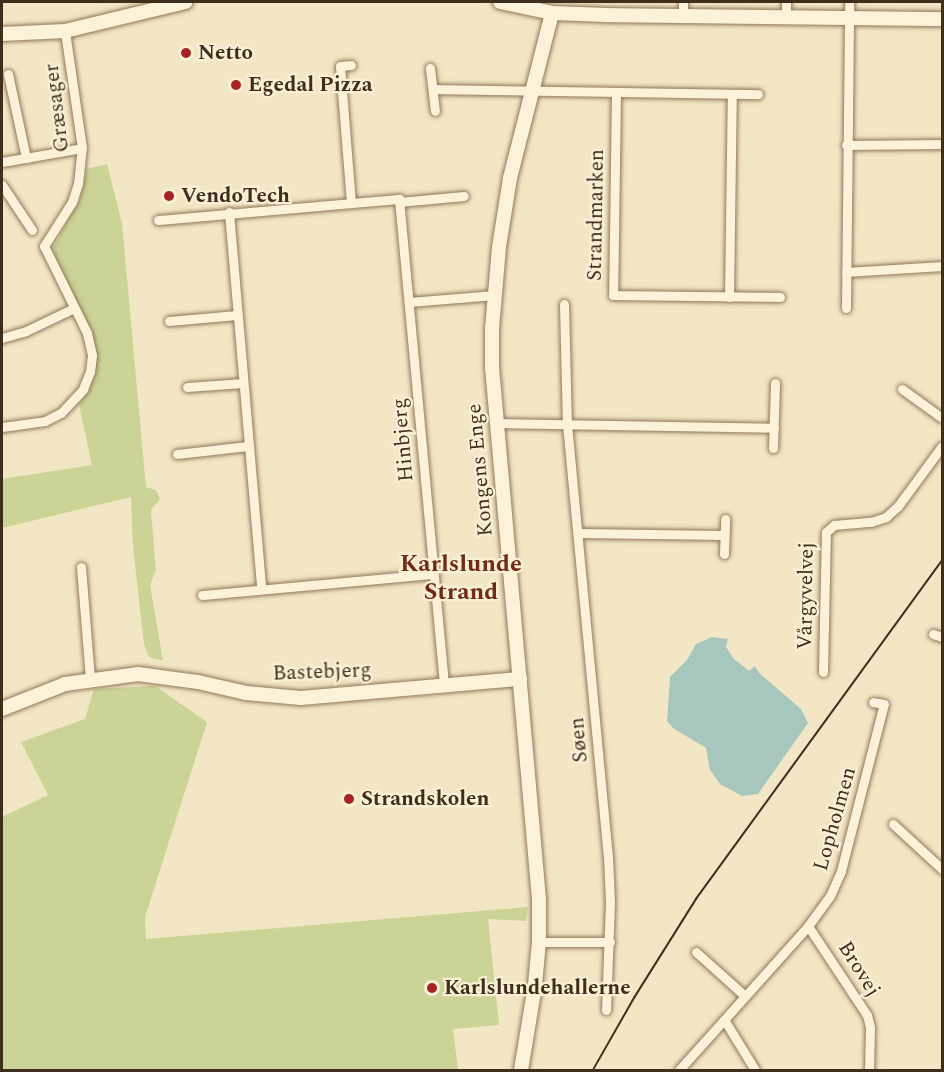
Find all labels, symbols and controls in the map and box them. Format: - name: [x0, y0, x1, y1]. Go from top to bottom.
- place label: Netto: [198, 40, 253, 66]
- marker: Netto: [179, 46, 193, 60]
- street label: Græsager: [39, 62, 75, 154]
- place label: Egedal Pizza: [248, 72, 372, 98]
- marker: Egedal Pizza: [229, 78, 243, 92]
- street label: Strandmarken: [582, 149, 610, 281]
- place label: VendoTech: [181, 183, 290, 209]
- marker: VendoTech: [162, 189, 176, 203]
- street label: Hinbjerg: [387, 397, 419, 483]
- street label: Kongens Enge: [462, 402, 498, 538]
- street label: Vårgyvelvej: [792, 542, 820, 650]
- district label: Karlslunde Strand: [400, 551, 522, 607]
- street label: Bastebjerg: [272, 658, 372, 686]
- street label: Søen: [564, 716, 594, 764]
- street label: Lopholmen: [808, 764, 862, 874]
- place label: Strandskolen: [361, 786, 489, 812]
- marker: Strandskolen: [342, 792, 356, 806]
- street label: Brovej: [832, 937, 886, 1001]
- place label: Karlslundehallerne: [444, 975, 631, 1001]
- marker: Karlslundehallerne: [425, 981, 439, 995]

